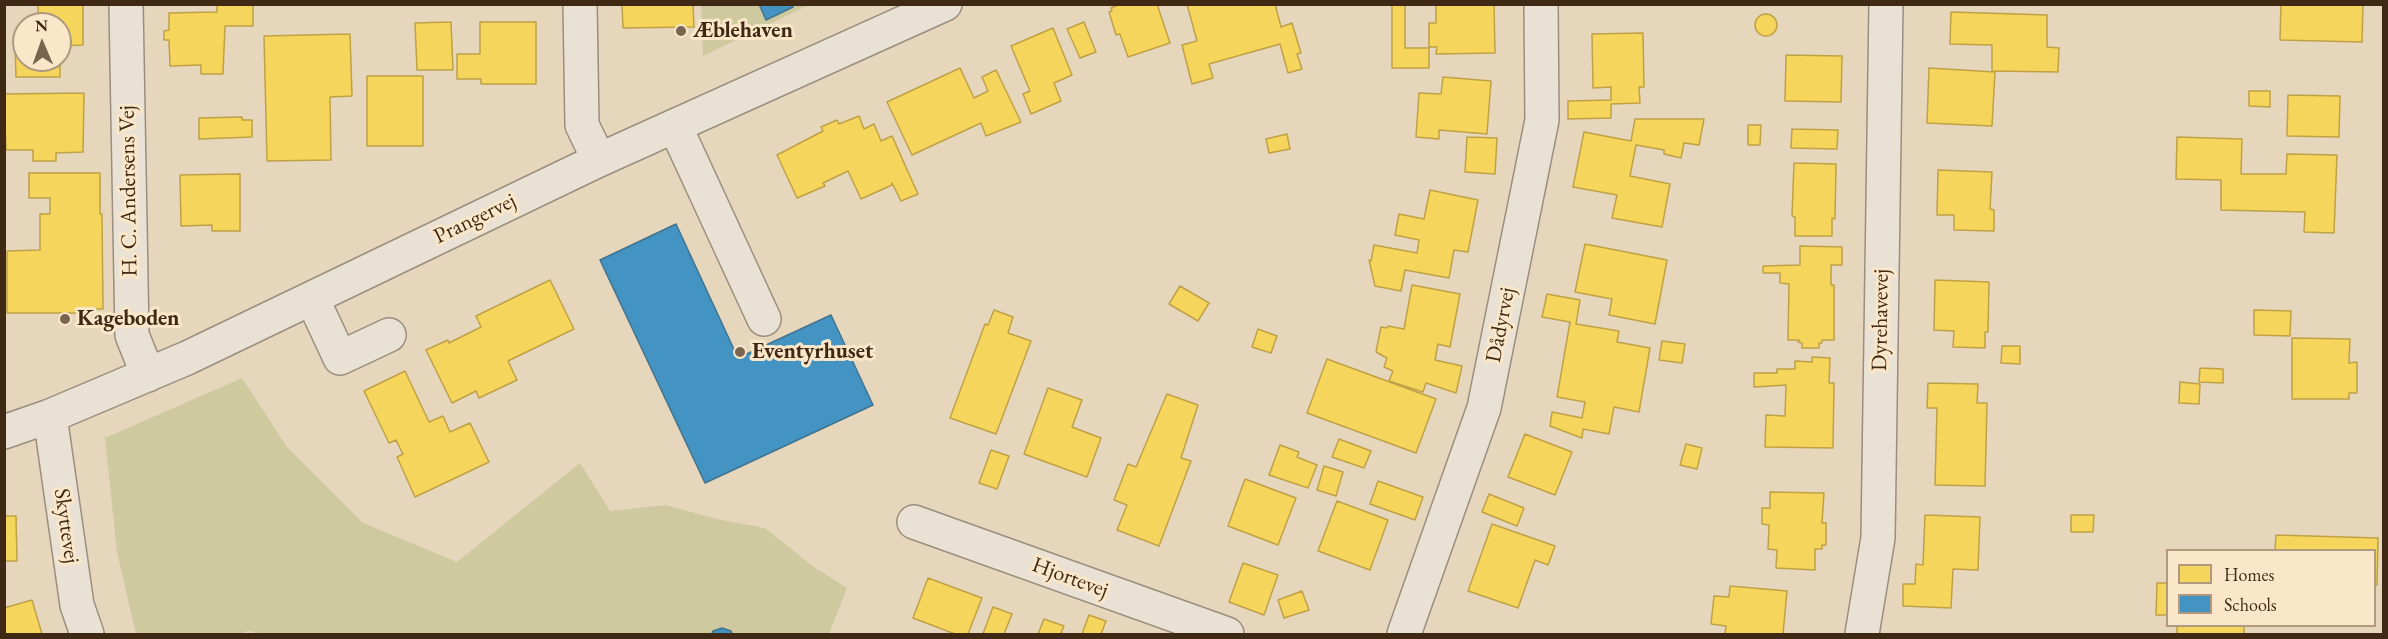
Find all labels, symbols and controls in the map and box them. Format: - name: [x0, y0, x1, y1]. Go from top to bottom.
- north arrow: [12, 12, 72, 72]
- text: N: [35, 15, 48, 36]
- place label: Æblehaven: [693, 18, 793, 44]
- marker: Æblehaven: [674, 24, 688, 38]
- street label: H. C. Andersens Vej: [114, 105, 144, 277]
- street label: Prangervej: [430, 188, 520, 250]
- street label: Dyrehavevej: [1867, 269, 1895, 371]
- street label: Dådyrvej: [1481, 285, 1521, 365]
- place label: Kageboden: [77, 306, 180, 332]
- marker: Kageboden: [58, 312, 72, 326]
- place label: Eventyrhuset: [752, 339, 873, 365]
- marker: Eventyrhuset: [733, 345, 747, 359]
- street label: Skyttevej: [48, 487, 84, 565]
- legend: [2166, 549, 2376, 627]
- street label: Hjortevej: [1028, 552, 1112, 604]
- text: Homes: [2224, 563, 2274, 586]
- text: Schools: [2224, 593, 2277, 616]

